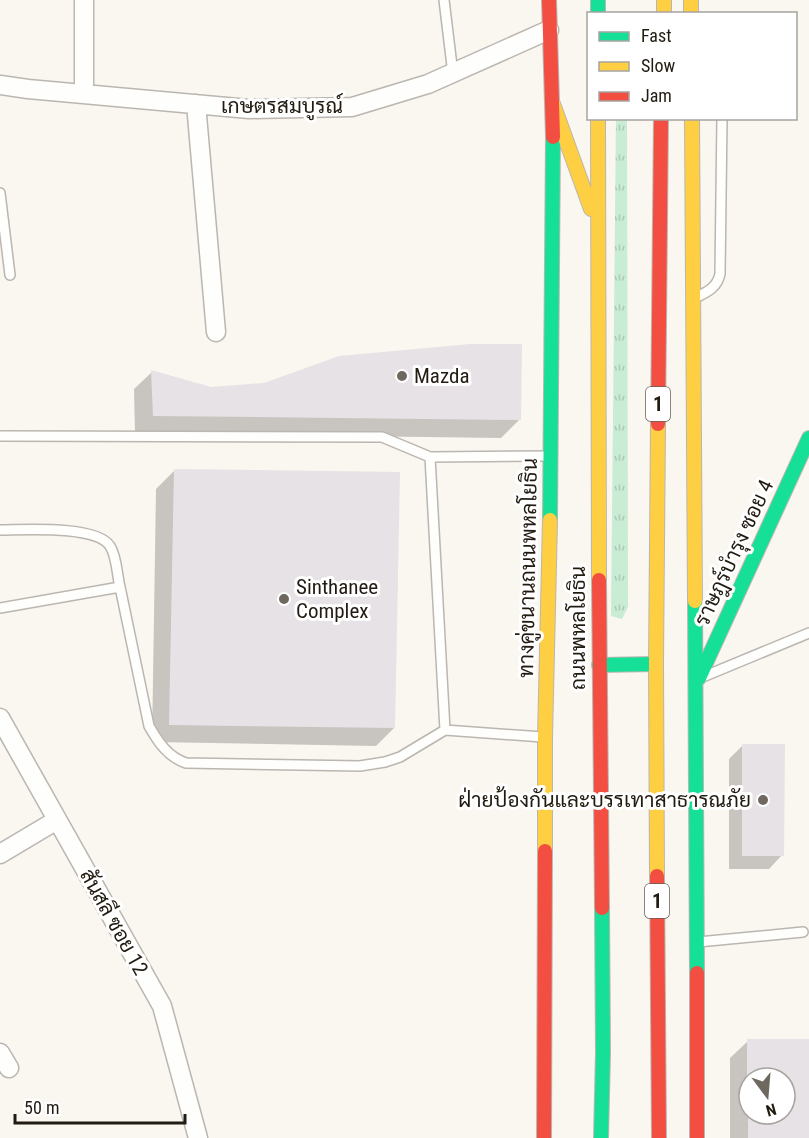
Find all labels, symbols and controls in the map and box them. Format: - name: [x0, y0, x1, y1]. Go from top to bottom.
- legend: [587, 12, 797, 120]
- text: Fast: [641, 25, 672, 46]
- text: Slow: [641, 55, 676, 76]
- text: Jam: [641, 85, 672, 106]
- street label: เกษตรสมบูรณ์: [221, 92, 343, 121]
- place label: Mazda: [414, 364, 469, 388]
- marker: Mazda: [395, 369, 409, 383]
- road number: 1: [646, 387, 670, 421]
- street label: ทางคู่ขนานถนนพหลโยธิน: [513, 458, 545, 678]
- street label: ราษฎร์บำรุง ซอย 4: [688, 475, 780, 631]
- street label: ถนนพหลโยธิน: [565, 566, 590, 690]
- place label: Sinthanee Complex: [296, 575, 378, 623]
- marker: Sinthanee Complex: [277, 592, 291, 606]
- place label: ฝ่ายป้องกันและบรรเทาสาธารณภัย: [458, 786, 751, 812]
- marker: ฝ่ายป้องกันและบรรเทาสาธารณภัย: [756, 793, 770, 807]
- street label: สันสลี ซอย 12: [75, 864, 154, 979]
- road number: 1: [645, 884, 669, 918]
- north arrow: [737, 1066, 797, 1126]
- scale bar: [15, 1087, 184, 1125]
- text: 50 m: [24, 1097, 59, 1118]
- text: N: [764, 1099, 778, 1120]

